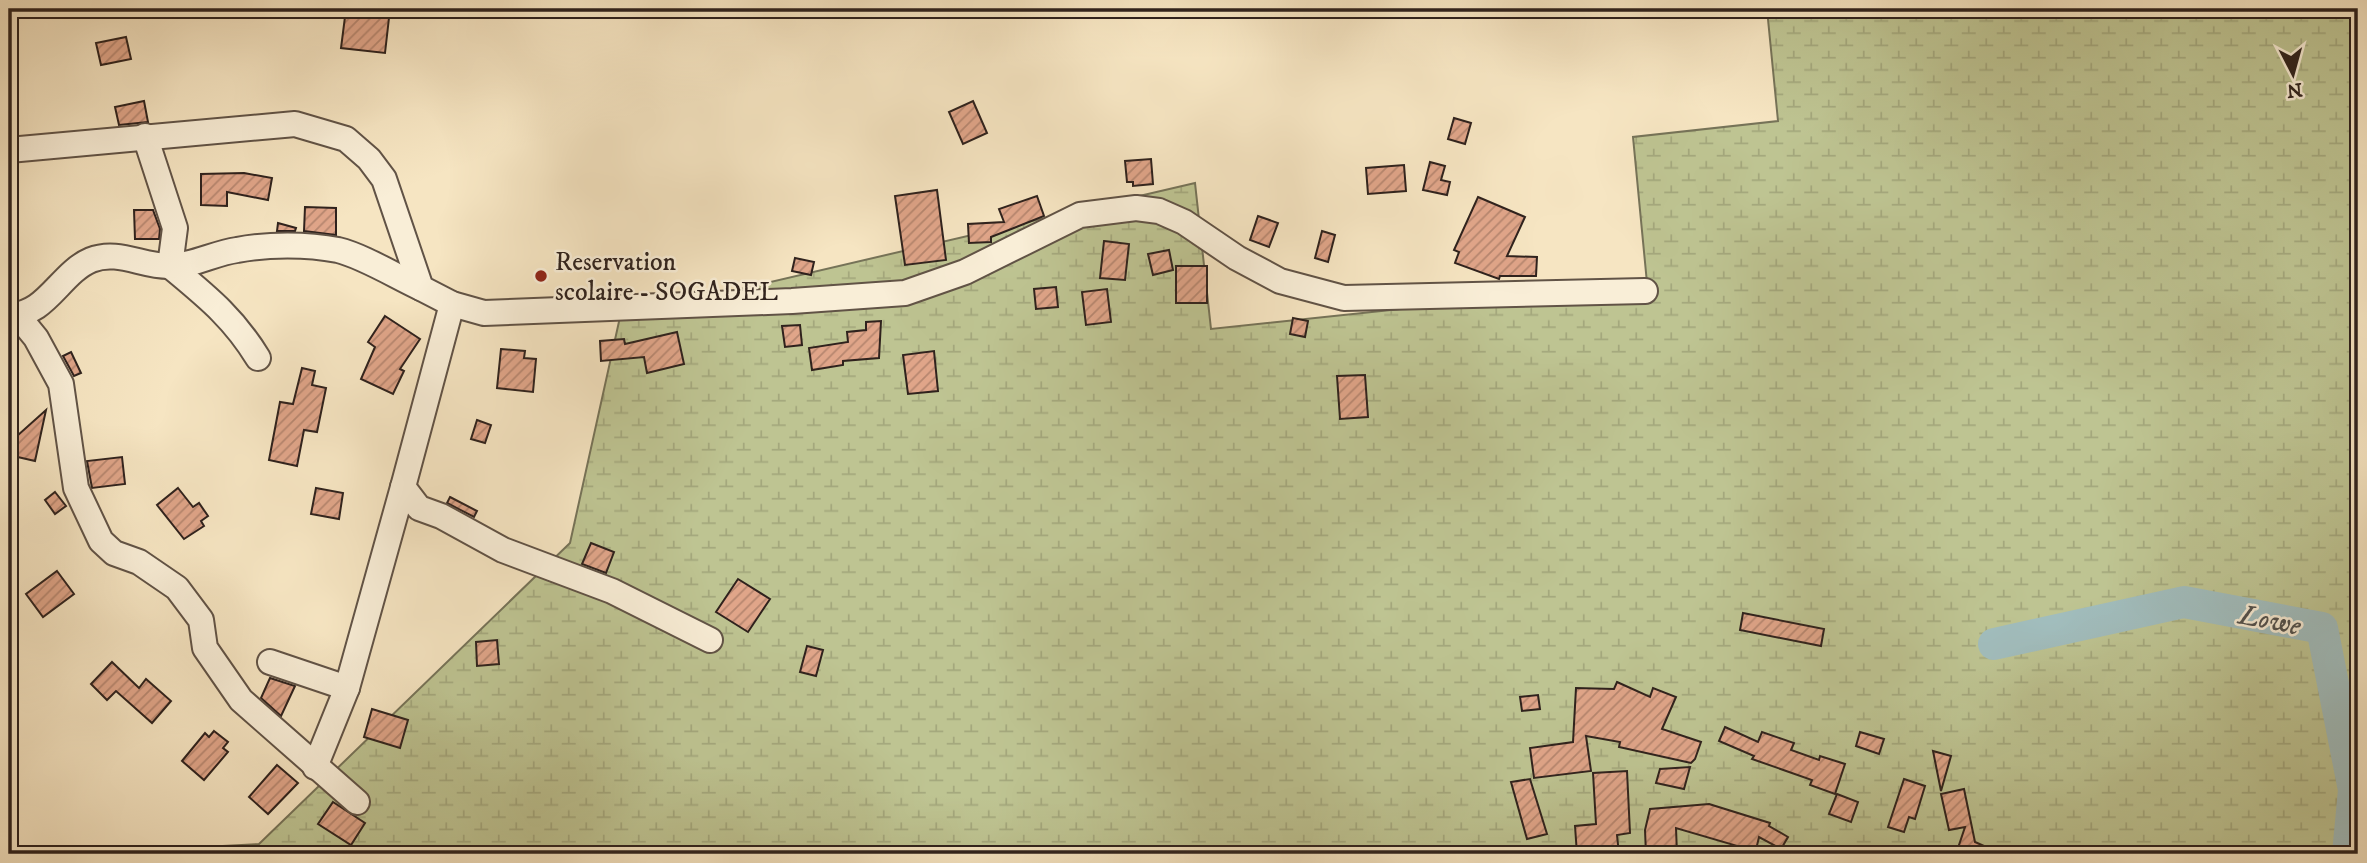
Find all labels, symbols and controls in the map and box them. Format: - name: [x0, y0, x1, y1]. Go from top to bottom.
- north arrow: [2258, 38, 2328, 108]
- text: N: [2285, 77, 2304, 102]
- place label: Reservation scolaire - SOGADEL: [555, 246, 778, 309]
- marker: Reservation scolaire - SOGADEL: [533, 268, 549, 284]
- water label: Lowe: [2234, 597, 2305, 644]

